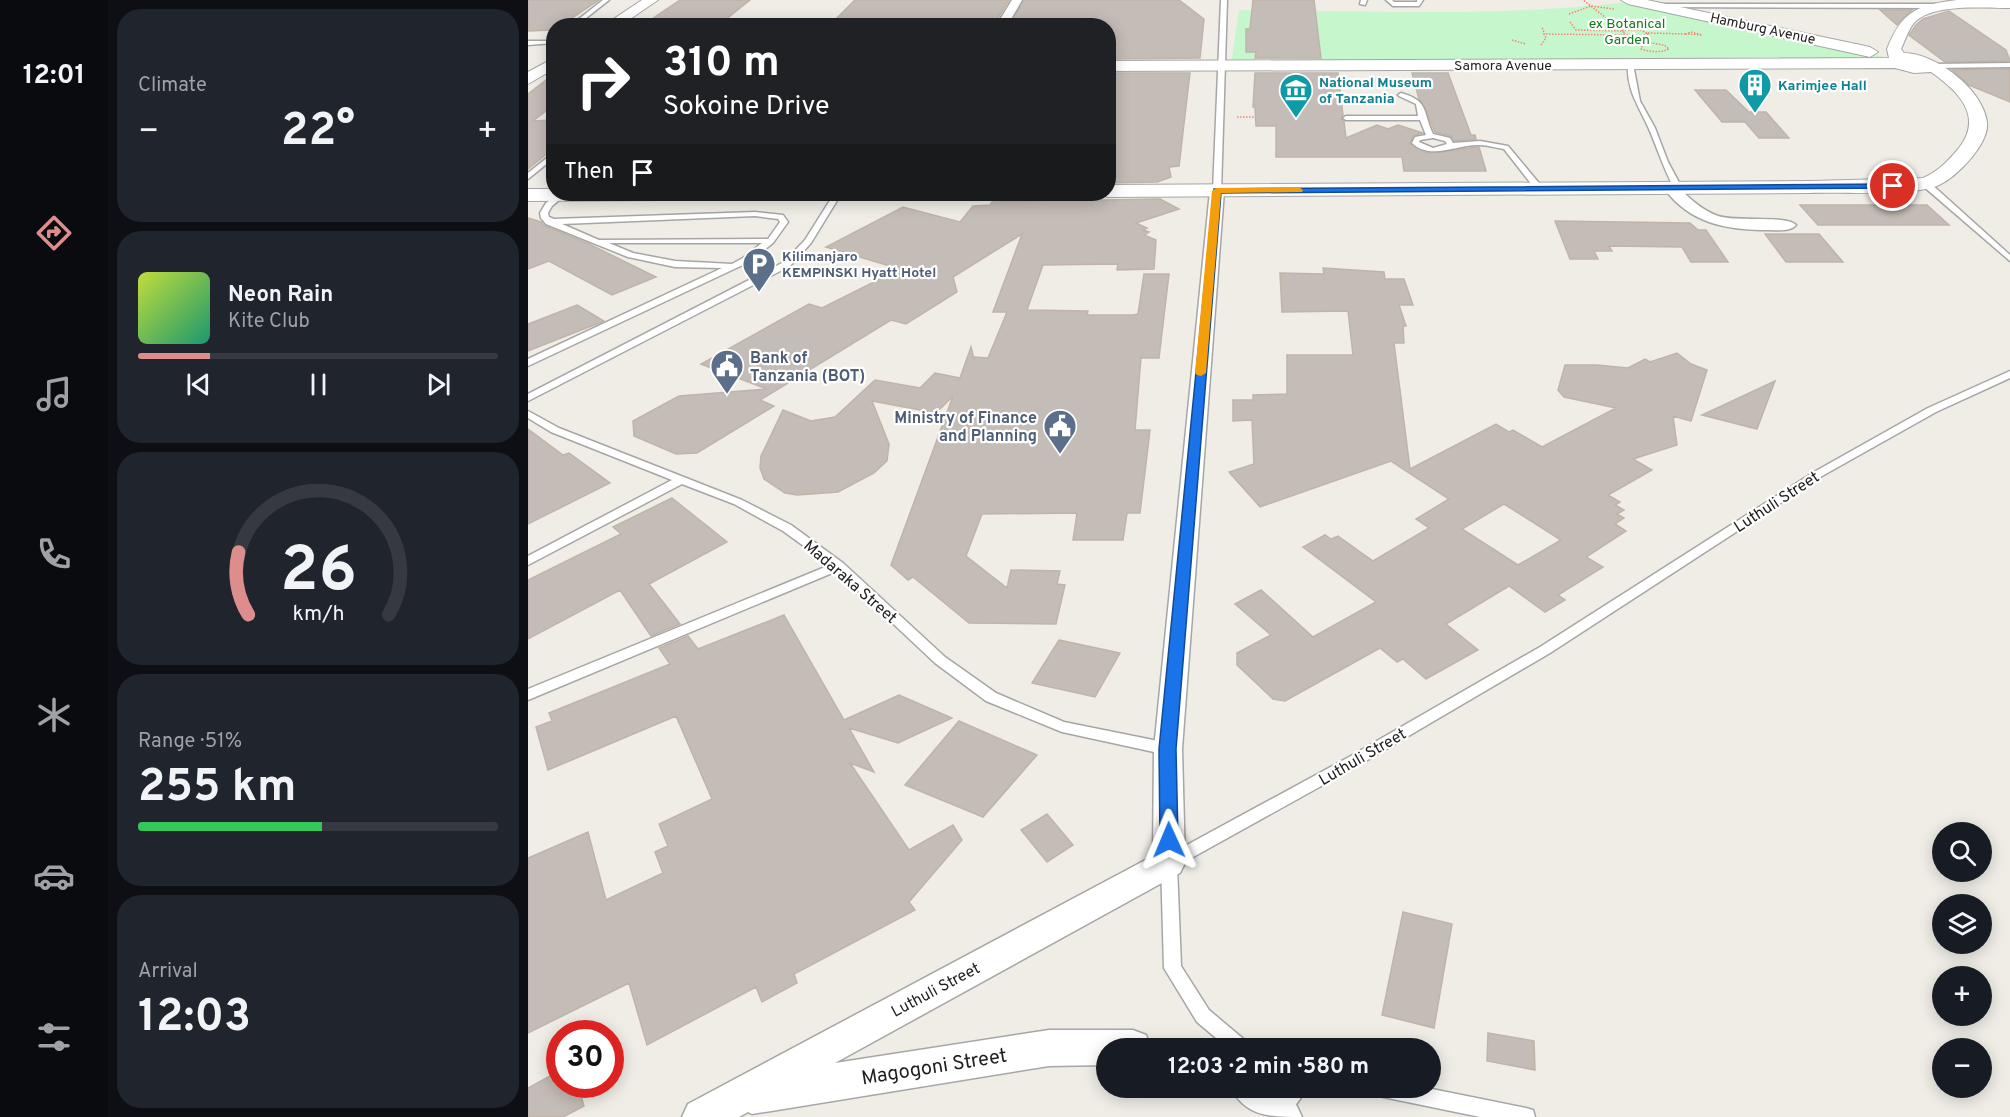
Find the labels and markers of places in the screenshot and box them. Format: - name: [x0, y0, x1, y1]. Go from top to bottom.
- building icon: Karimjee Hall: [1737, 67, 1773, 114]
- museum icon: National Museum of Tanzania: [1278, 72, 1314, 119]
- place label: National Museum of Tanzania: [1319, 75, 1432, 108]
- place label: Karimjee Hall: [1778, 78, 1867, 95]
- pin: [1867, 160, 1918, 211]
- parking icon: Kilimanjaro KEMPINSKI Hyatt Hotel: [741, 246, 777, 293]
- place label: Kilimanjaro KEMPINSKI Hyatt Hotel: [782, 249, 936, 282]
- public building icon: Bank of Tanzania (BOT): [709, 348, 745, 395]
- place label: Bank of Tanzania (BOT): [750, 349, 865, 387]
- public building icon: Ministry of Finance and Planning: [1042, 408, 1078, 455]
- place label: Ministry of Finance and Planning: [894, 409, 1037, 447]

